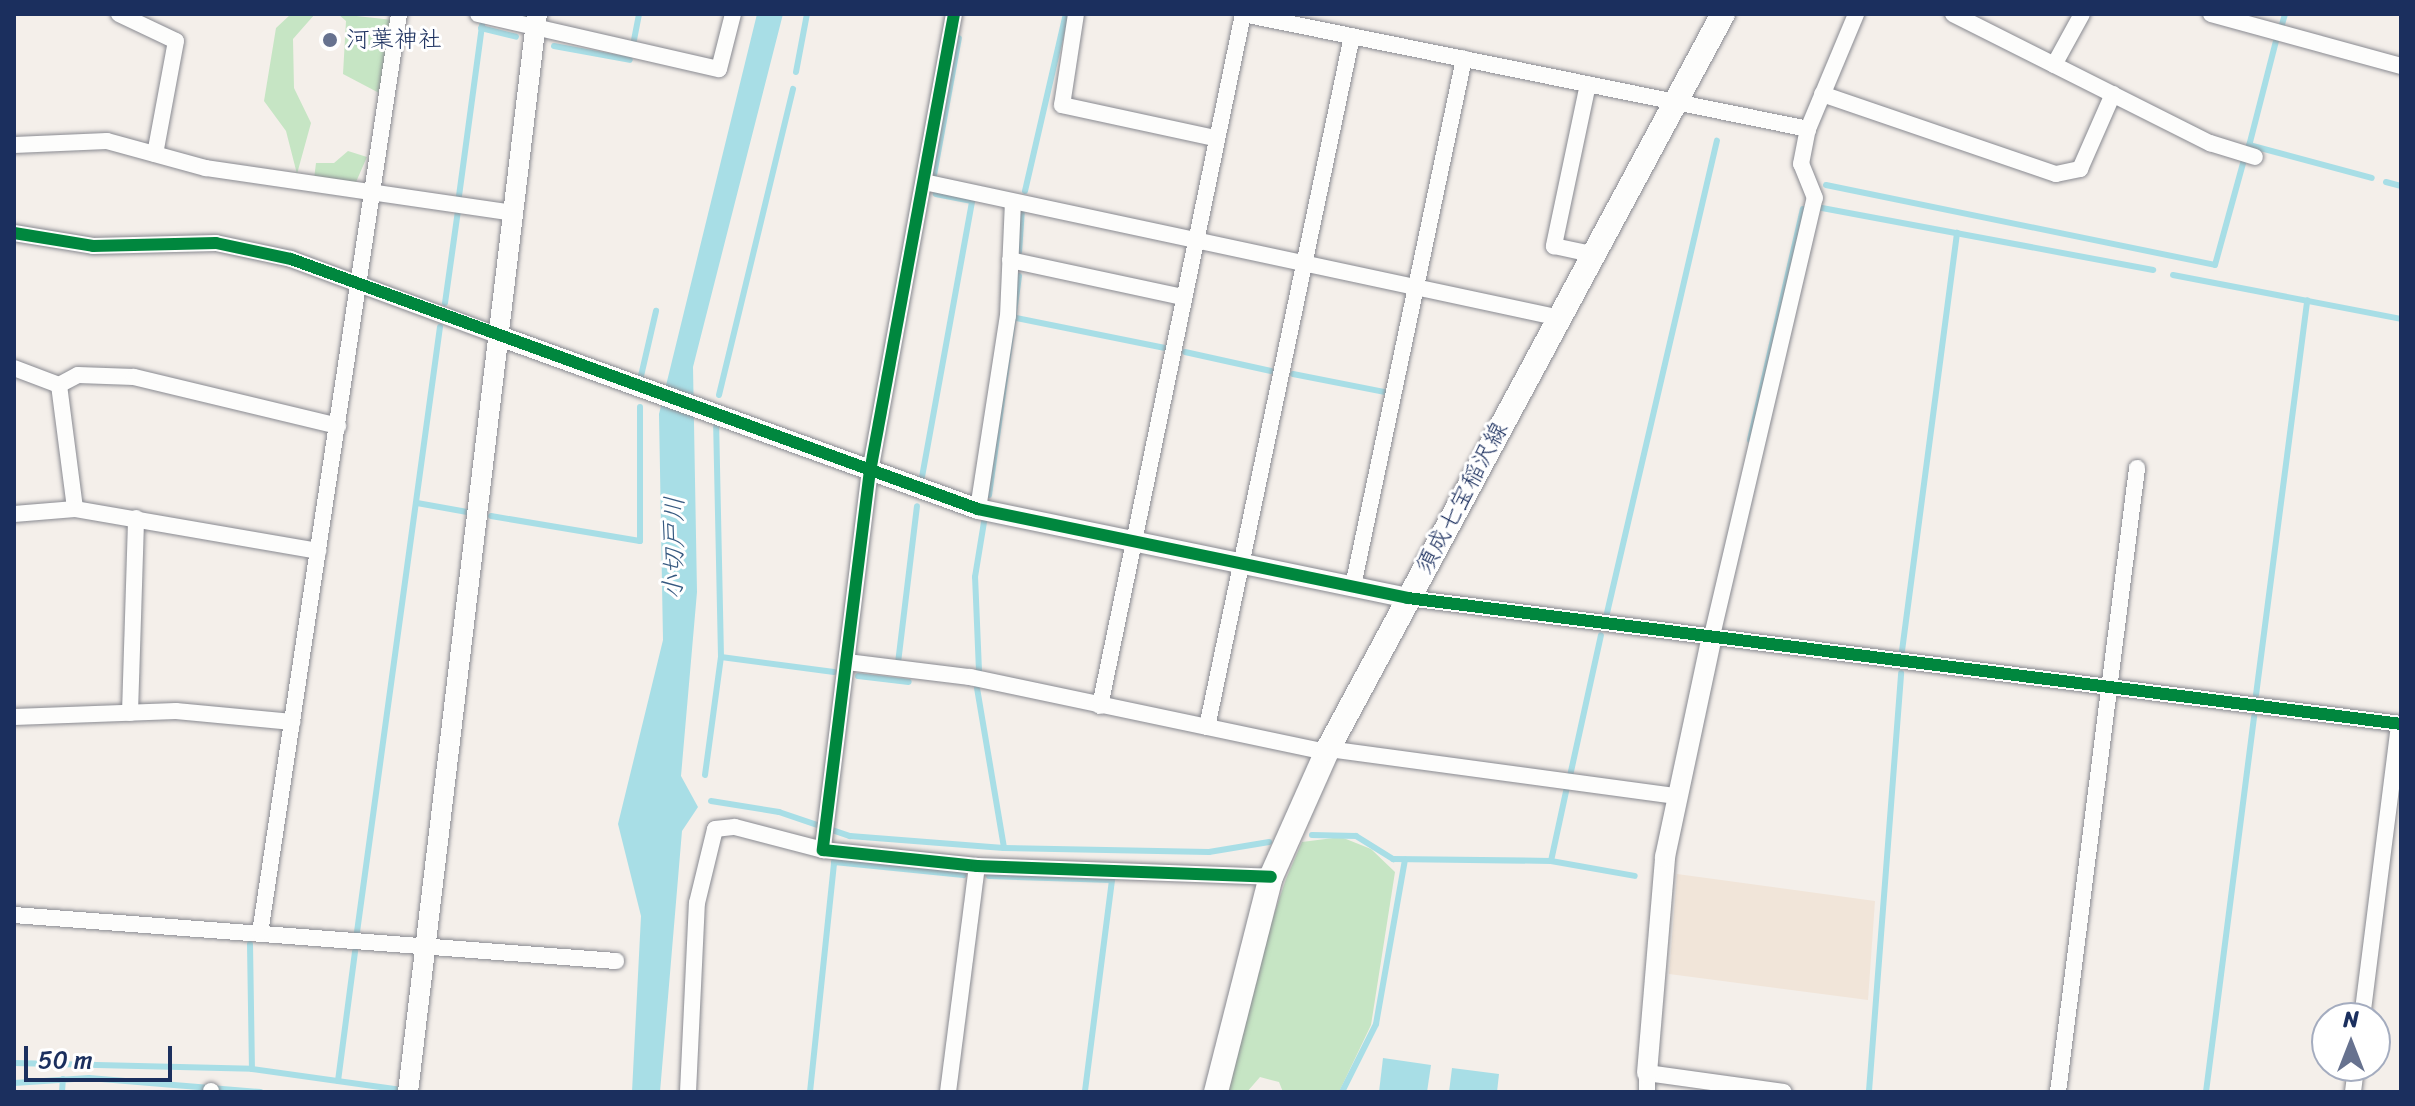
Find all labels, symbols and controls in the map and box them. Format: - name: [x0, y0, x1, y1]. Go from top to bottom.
- place label: 河葉神社: [346, 26, 442, 54]
- marker: 河葉神社: [321, 31, 339, 49]
- street label: 須成七宝稲沢線: [1410, 417, 1514, 579]
- water label: 小切戸川: [657, 496, 691, 600]
- text: N: [2343, 1000, 2359, 1039]
- north arrow: [2311, 1002, 2391, 1082]
- scale bar: [28, 1030, 176, 1080]
- text: 50 m: [38, 1039, 93, 1081]

